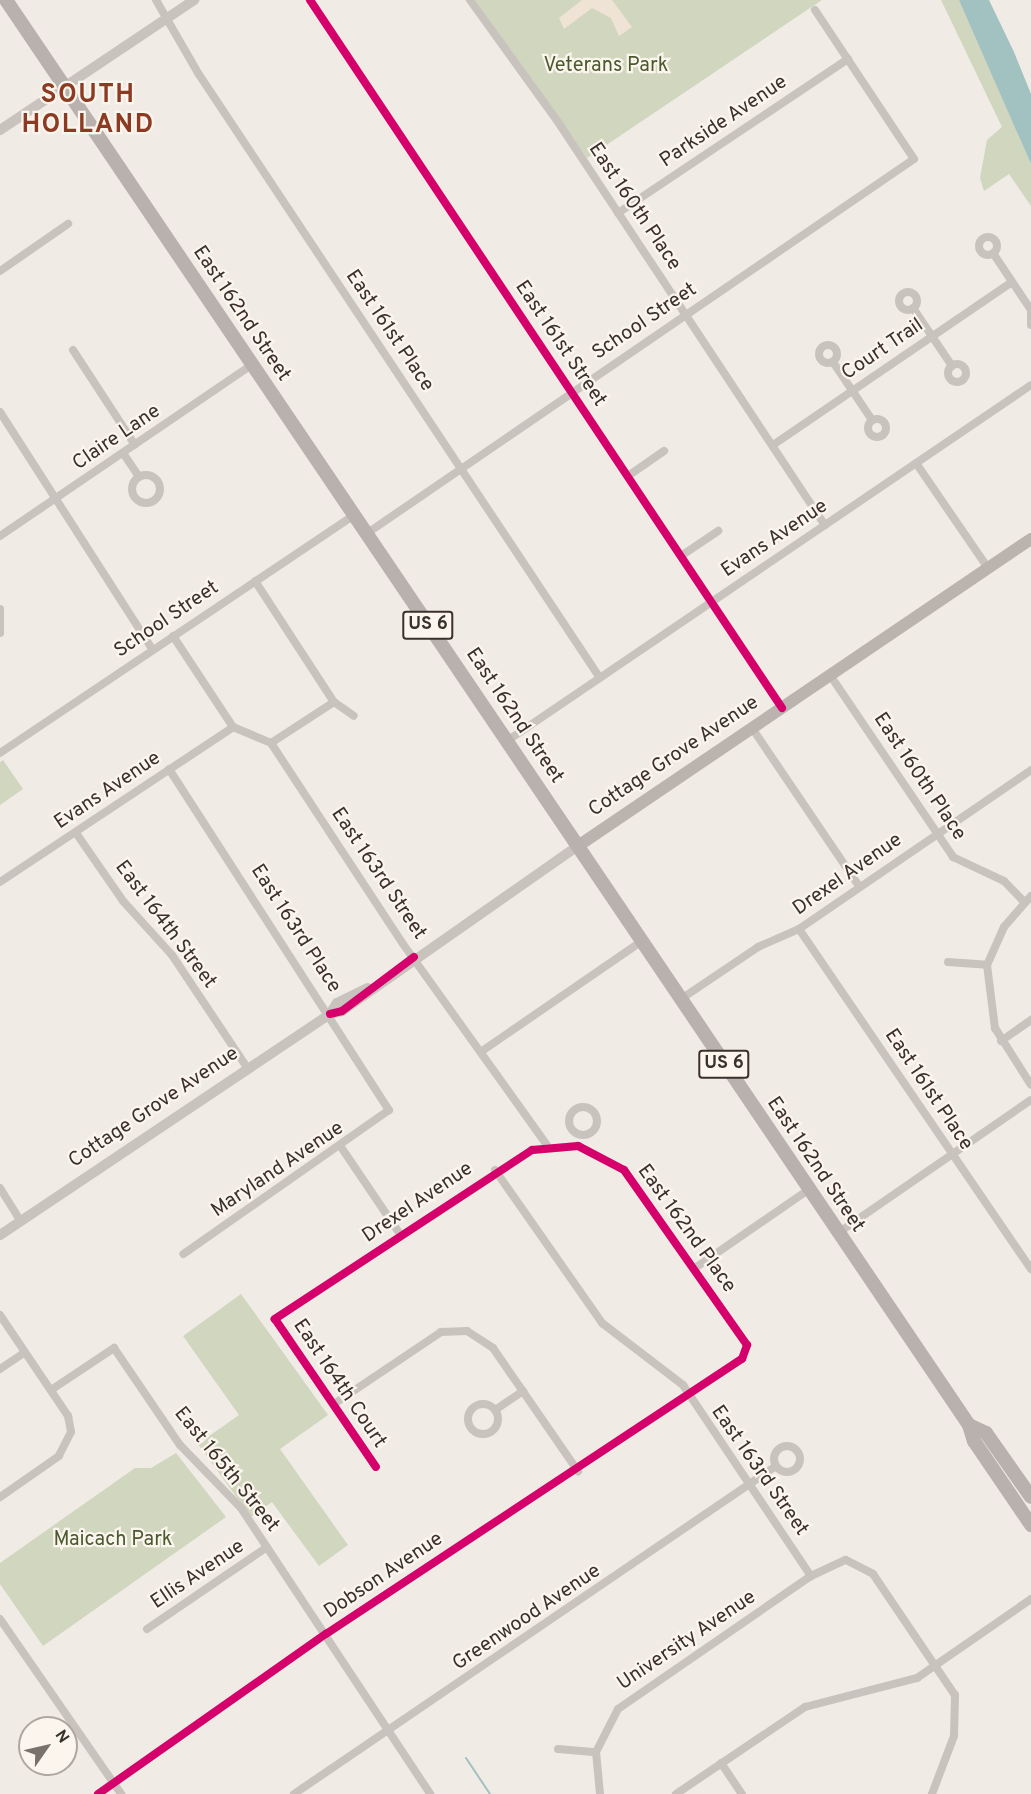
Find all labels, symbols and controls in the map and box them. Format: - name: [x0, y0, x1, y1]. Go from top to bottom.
- park label: Veterans Park: [544, 54, 668, 78]
- street label: Parkside Avenue: [656, 70, 792, 174]
- district label: SOUTH HOLLAND: [21, 80, 155, 142]
- street label: East 160th Place: [582, 139, 686, 275]
- street label: East 162nd Street: [187, 242, 295, 386]
- street label: East 161st Place: [340, 266, 438, 396]
- street label: East 161st Street: [509, 276, 611, 412]
- street label: School Street: [588, 278, 702, 366]
- street label: Court Trail: [837, 314, 929, 386]
- street label: Claire Lane: [69, 400, 165, 476]
- street label: Evans Avenue: [717, 494, 833, 584]
- street label: School Street: [110, 576, 224, 664]
- road number: US 6: [401, 610, 455, 640]
- street label: East 162nd Street: [460, 644, 568, 788]
- street label: Cottage Grove Avenue: [584, 691, 764, 823]
- street label: East 160th Place: [867, 709, 971, 845]
- street label: Evans Avenue: [50, 746, 166, 836]
- street label: East 163rd Street: [325, 804, 431, 944]
- street label: Drexel Avenue: [789, 828, 907, 922]
- street label: East 164th Street: [109, 856, 221, 994]
- street label: East 163rd Place: [245, 860, 345, 998]
- street label: East 161st Place: [879, 1025, 977, 1155]
- street label: Cottage Grove Avenue: [64, 1042, 244, 1174]
- road number: US 6: [697, 1049, 751, 1079]
- street label: East 162nd Street: [761, 1093, 869, 1237]
- street label: Maryland Avenue: [207, 1117, 349, 1223]
- street label: Drexel Avenue: [358, 1157, 478, 1249]
- street label: East 162nd Place: [631, 1160, 741, 1298]
- street label: East 164th Court: [287, 1315, 391, 1453]
- street label: East 163rd Street: [705, 1401, 813, 1541]
- street label: East 165th Street: [168, 1403, 284, 1537]
- street label: Dobson Avenue: [320, 1527, 448, 1625]
- park label: Maicach Park: [54, 1528, 172, 1552]
- street label: Ellis Avenue: [146, 1535, 250, 1615]
- street label: Greenwood Avenue: [448, 1559, 606, 1677]
- street label: University Avenue: [613, 1586, 761, 1696]
- north arrow: [18, 1716, 78, 1776]
- text: N: [50, 1727, 73, 1747]

